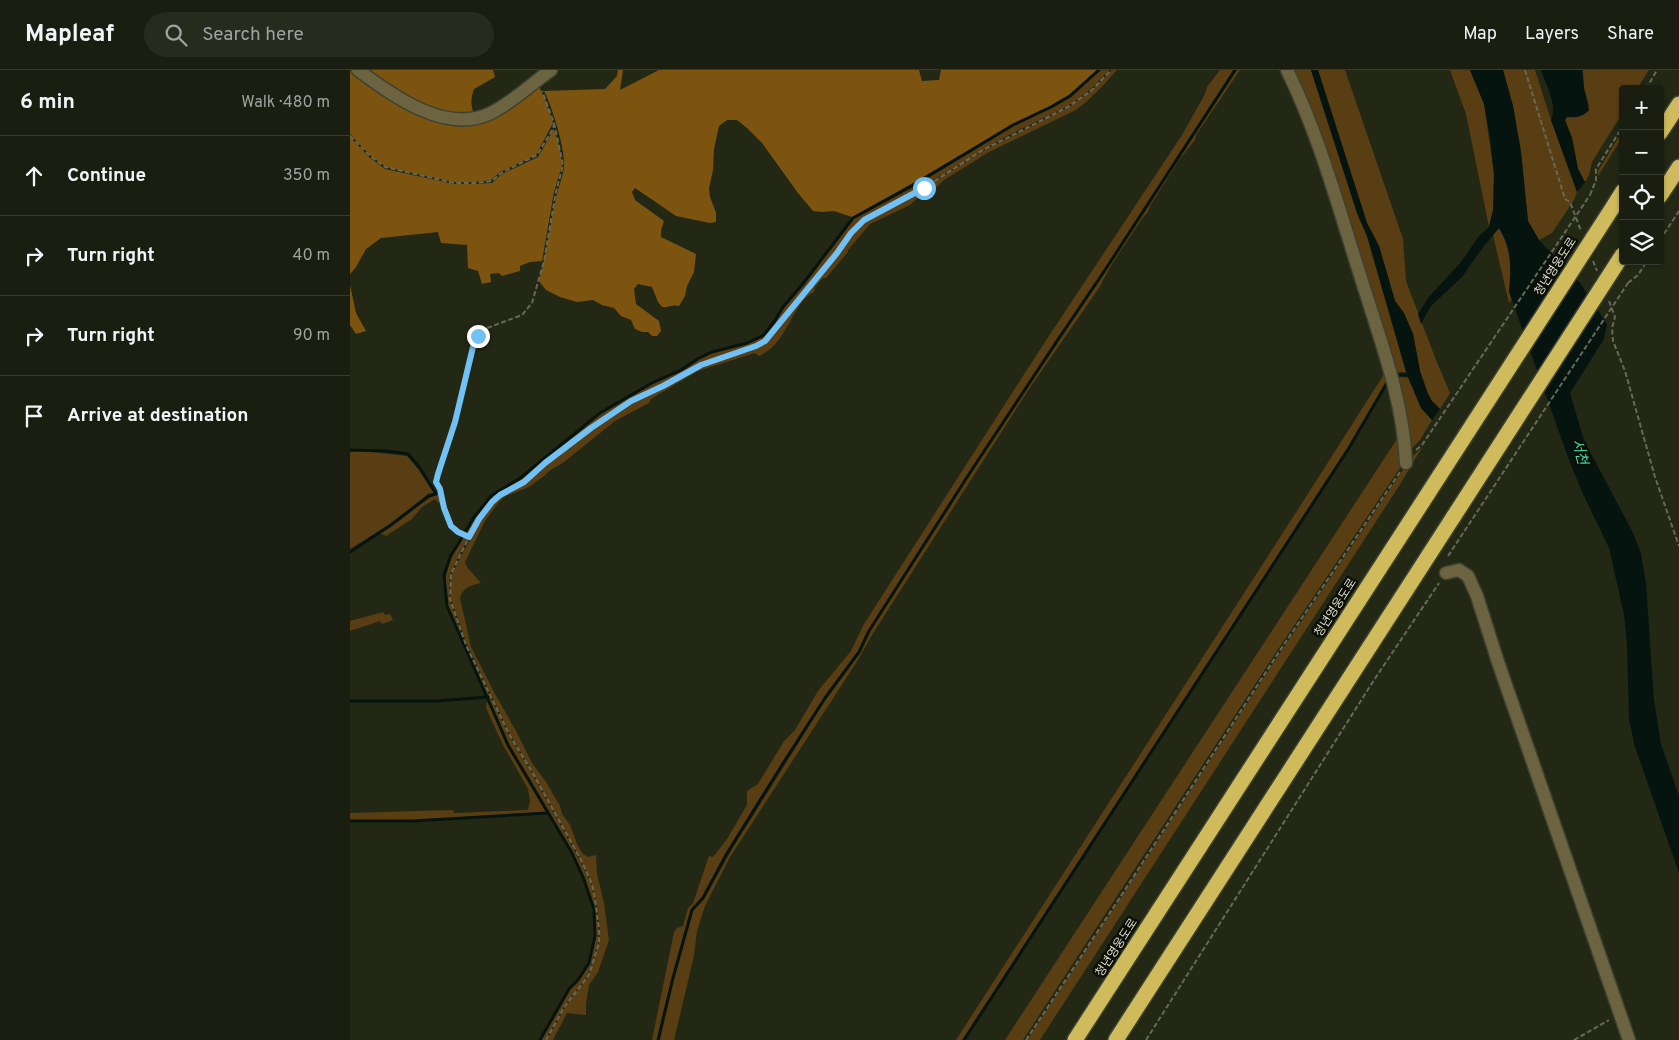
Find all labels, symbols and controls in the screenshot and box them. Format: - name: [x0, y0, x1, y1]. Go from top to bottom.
- search box: [144, 12, 494, 57]
- text: Mapleaf: [25, 20, 114, 50]
- icon: search: [162, 21, 190, 49]
- text: Search here: [202, 23, 304, 47]
- text: Map: [1463, 23, 1497, 46]
- text: Layers: [1525, 23, 1579, 46]
- text: Share: [1607, 23, 1654, 46]
- map controls: [1619, 85, 1664, 265]
- button: +: [1619, 85, 1664, 130]
- text: 6 min: [20, 89, 75, 116]
- text: Walk · 480 m: [241, 93, 330, 113]
- button: −: [1619, 130, 1664, 175]
- icon: ahead: [20, 162, 48, 190]
- text: Continue: [67, 164, 146, 188]
- text: 350 m: [283, 166, 330, 186]
- button: locate: [1619, 175, 1664, 220]
- route start: [913, 177, 936, 200]
- button: layers: [1619, 220, 1664, 265]
- street label: 청년영웅도로: [1531, 235, 1581, 299]
- icon: right: [20, 242, 48, 270]
- text: Turn right: [67, 244, 155, 268]
- text: 40 m: [292, 246, 330, 266]
- icon: right: [20, 322, 48, 350]
- text: Turn right: [67, 324, 155, 348]
- route end: [467, 325, 490, 348]
- text: 90 m: [293, 326, 330, 346]
- icon: arrive: [20, 402, 48, 430]
- text: Arrive at destination: [67, 404, 248, 428]
- water label: 서천: [1567, 437, 1591, 468]
- street label: 청년영웅도로: [1311, 576, 1361, 640]
- street label: 청년영웅도로: [1092, 916, 1142, 980]

